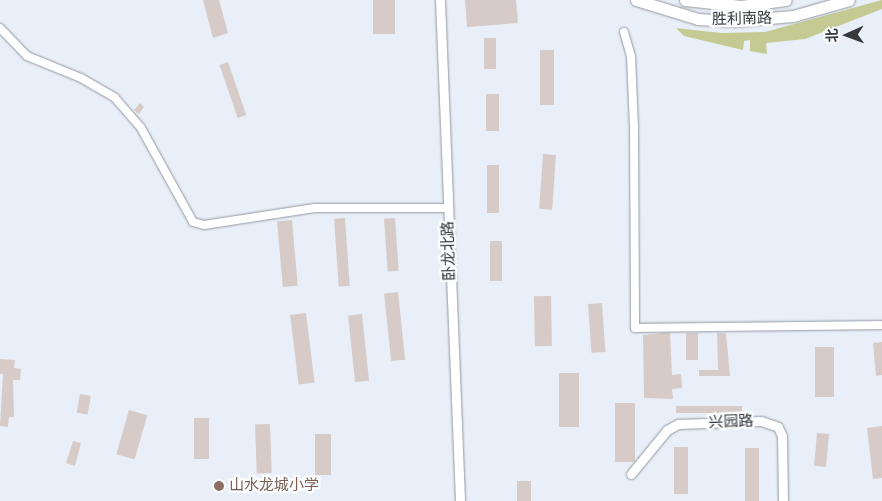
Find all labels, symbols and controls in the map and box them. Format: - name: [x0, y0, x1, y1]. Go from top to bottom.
- street label: 胜利南路: [712, 9, 772, 29]
- north arrow: [822, 10, 872, 60]
- text: 北: [824, 28, 840, 43]
- street label: 卧龙北路: [439, 221, 459, 281]
- street label: 兴园路: [708, 412, 754, 432]
- place label: 山水龙城小学: [229, 477, 319, 495]
- marker: 山水龙城小学: [213, 480, 225, 492]

